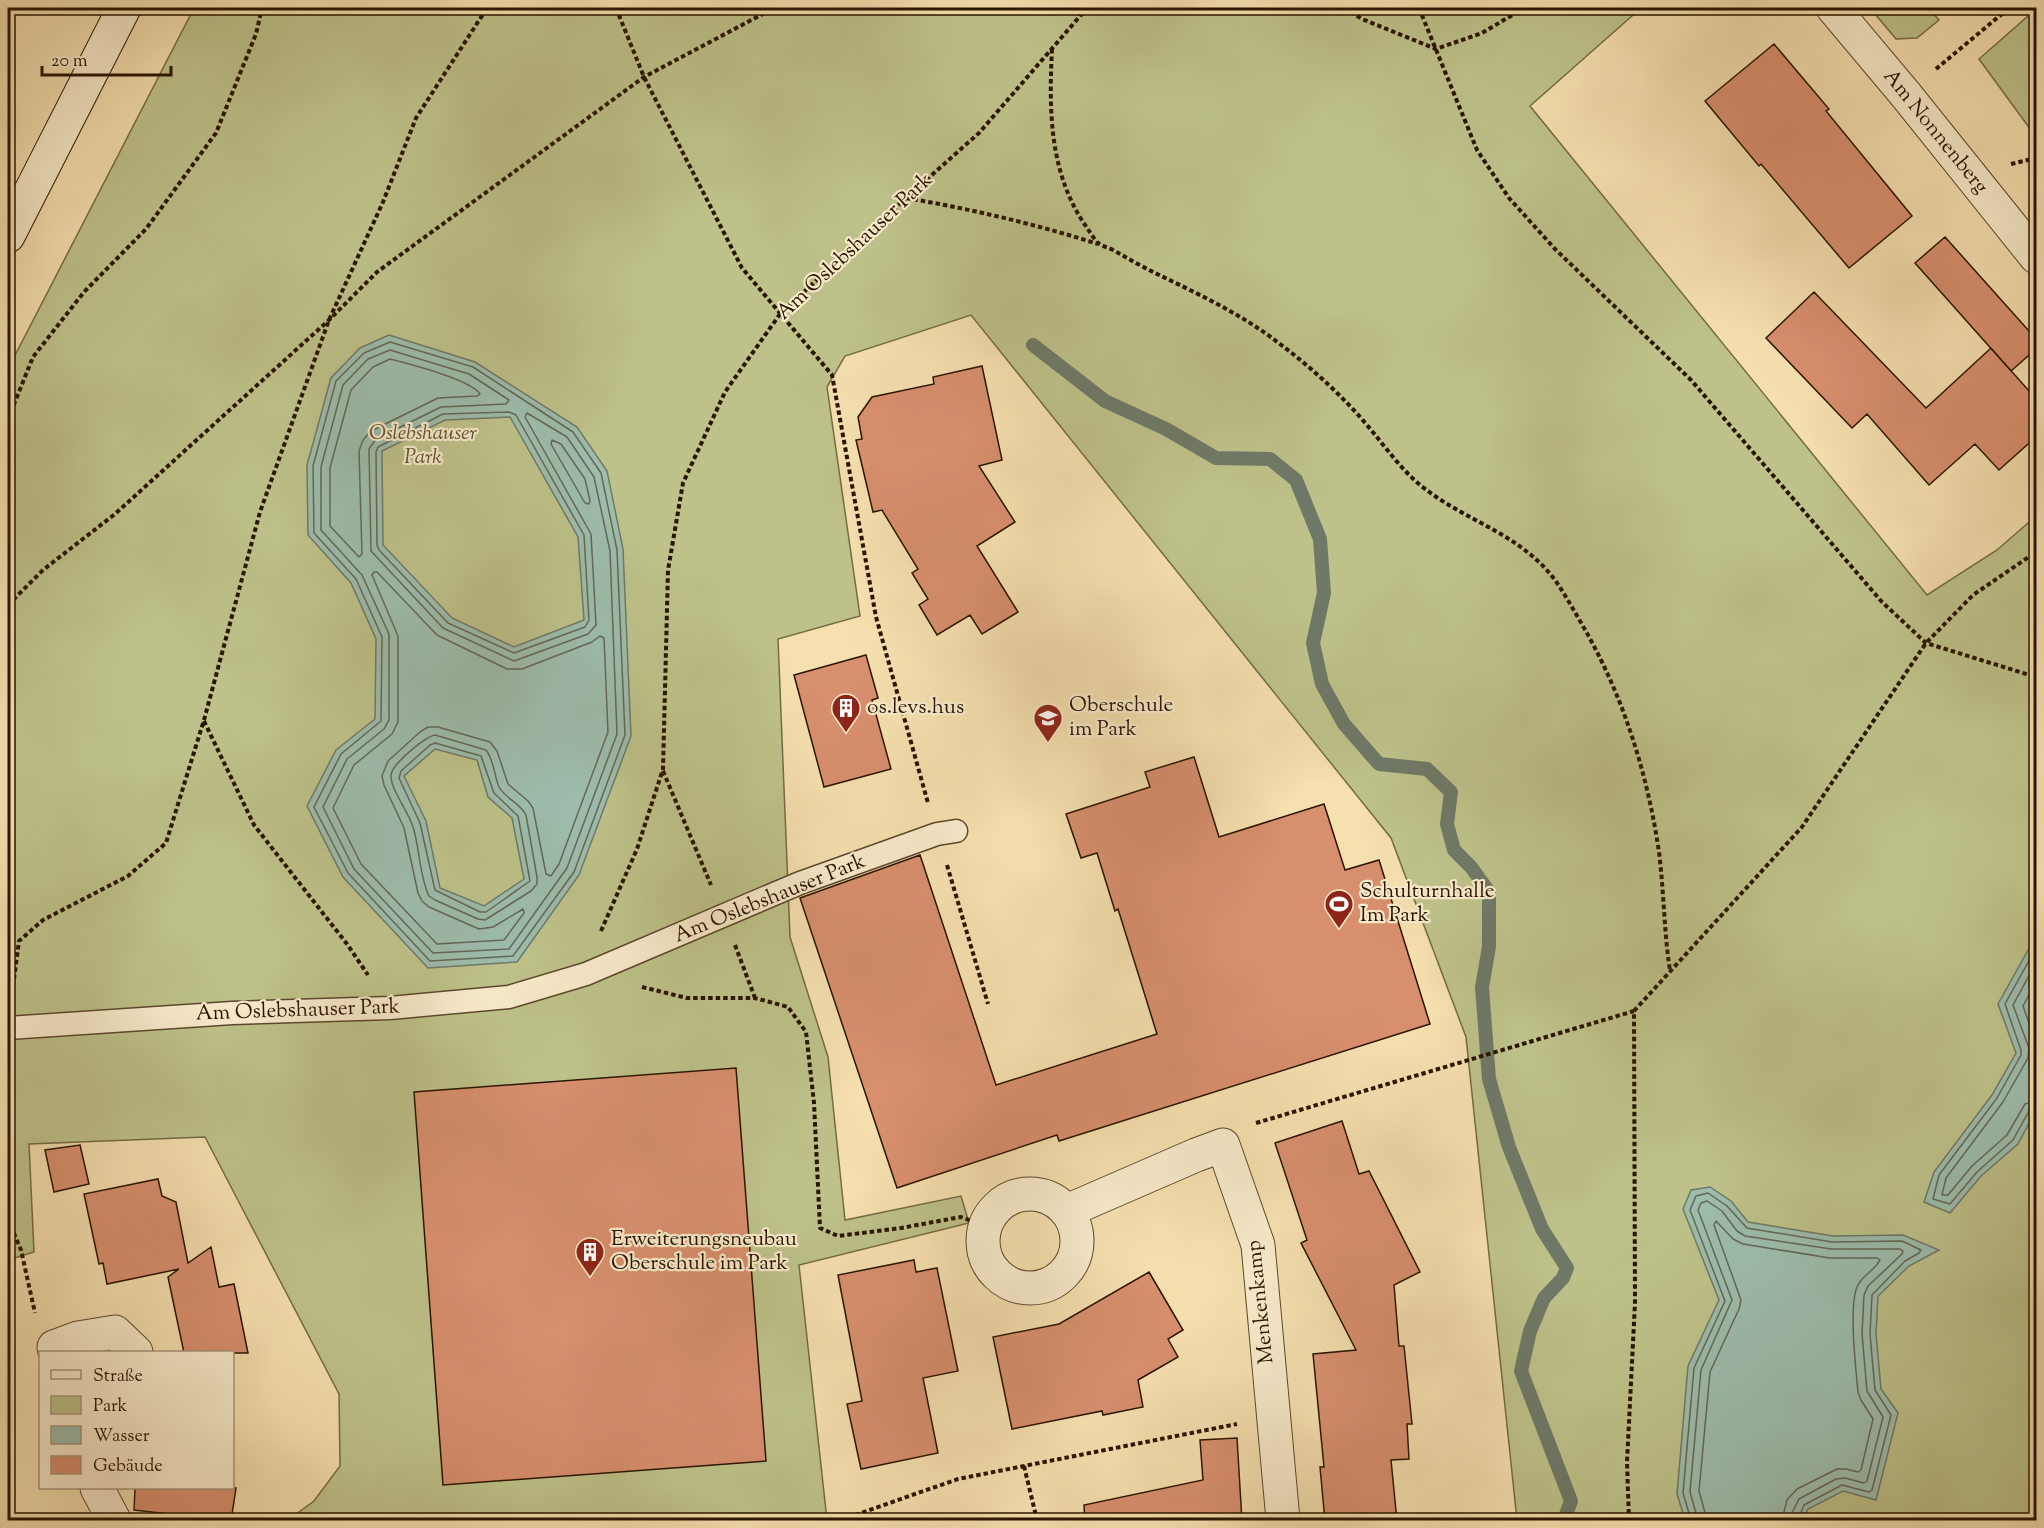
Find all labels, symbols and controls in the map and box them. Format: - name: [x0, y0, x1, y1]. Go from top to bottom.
- scale bar: [42, 39, 171, 77]
- text: 20 m: [51, 49, 88, 75]
- street label: Am Nonnenberg: [1875, 63, 1995, 201]
- street label: Am Oslebshauser Park: [770, 166, 940, 328]
- park label: Oslebshauser Park: [369, 419, 478, 473]
- place label: Oberschule im Park: [1069, 691, 1173, 745]
- building icon: os.levs.hus: [830, 692, 862, 734]
- place label: os.levs.hus: [867, 693, 964, 723]
- school or university icon: Oberschule im Park: [1032, 702, 1064, 744]
- street label: Am Oslebshauser Park: [670, 847, 871, 951]
- place label: Schulturnhalle Im Park: [1360, 877, 1495, 931]
- sports icon: Schulturnhalle Im Park: [1323, 888, 1355, 930]
- street label: Am Oslebshauser Park: [195, 992, 401, 1030]
- place label: Erweiterungsneubau Oberschule im Park: [611, 1225, 797, 1279]
- building icon: Erweiterungsneubau Oberschule im Park: [574, 1236, 606, 1278]
- street label: Menkenkamp: [1240, 1239, 1282, 1365]
- legend: [39, 1351, 234, 1489]
- text: Straße: [93, 1364, 143, 1390]
- text: Park: [93, 1394, 128, 1420]
- text: Wasser: [93, 1424, 150, 1450]
- text: Gebäude: [93, 1454, 163, 1480]

